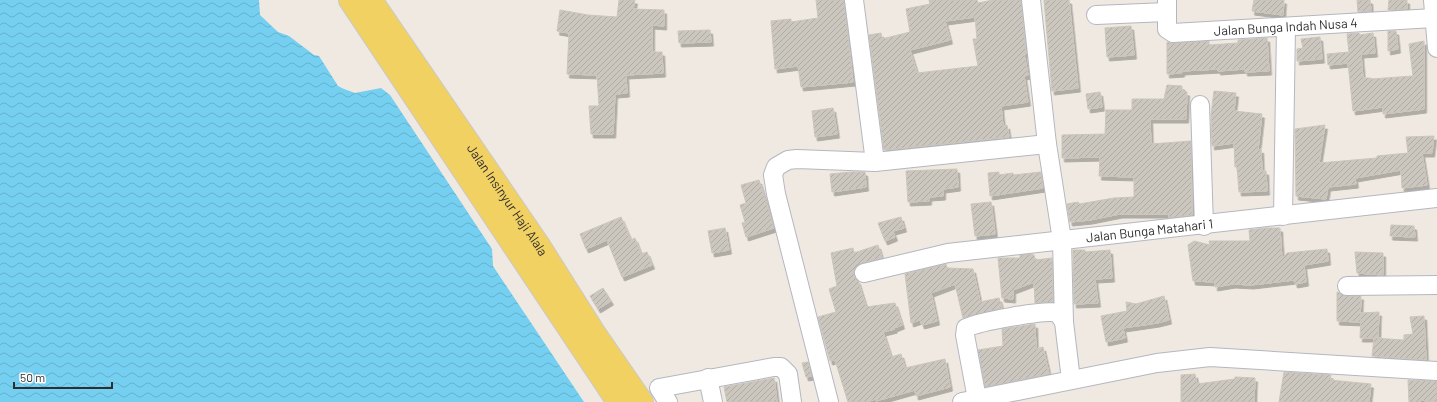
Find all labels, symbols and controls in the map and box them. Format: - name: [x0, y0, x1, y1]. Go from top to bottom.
- street label: Jalan Bunga Indah Nusa 4: [1213, 14, 1358, 39]
- street label: Jalan Insinyur Haji Alala: [464, 141, 551, 259]
- street label: Jalan Bunga Matahari 1: [1085, 215, 1214, 245]
- scale bar: [14, 364, 112, 390]
- text: 50 m: [20, 370, 45, 384]

